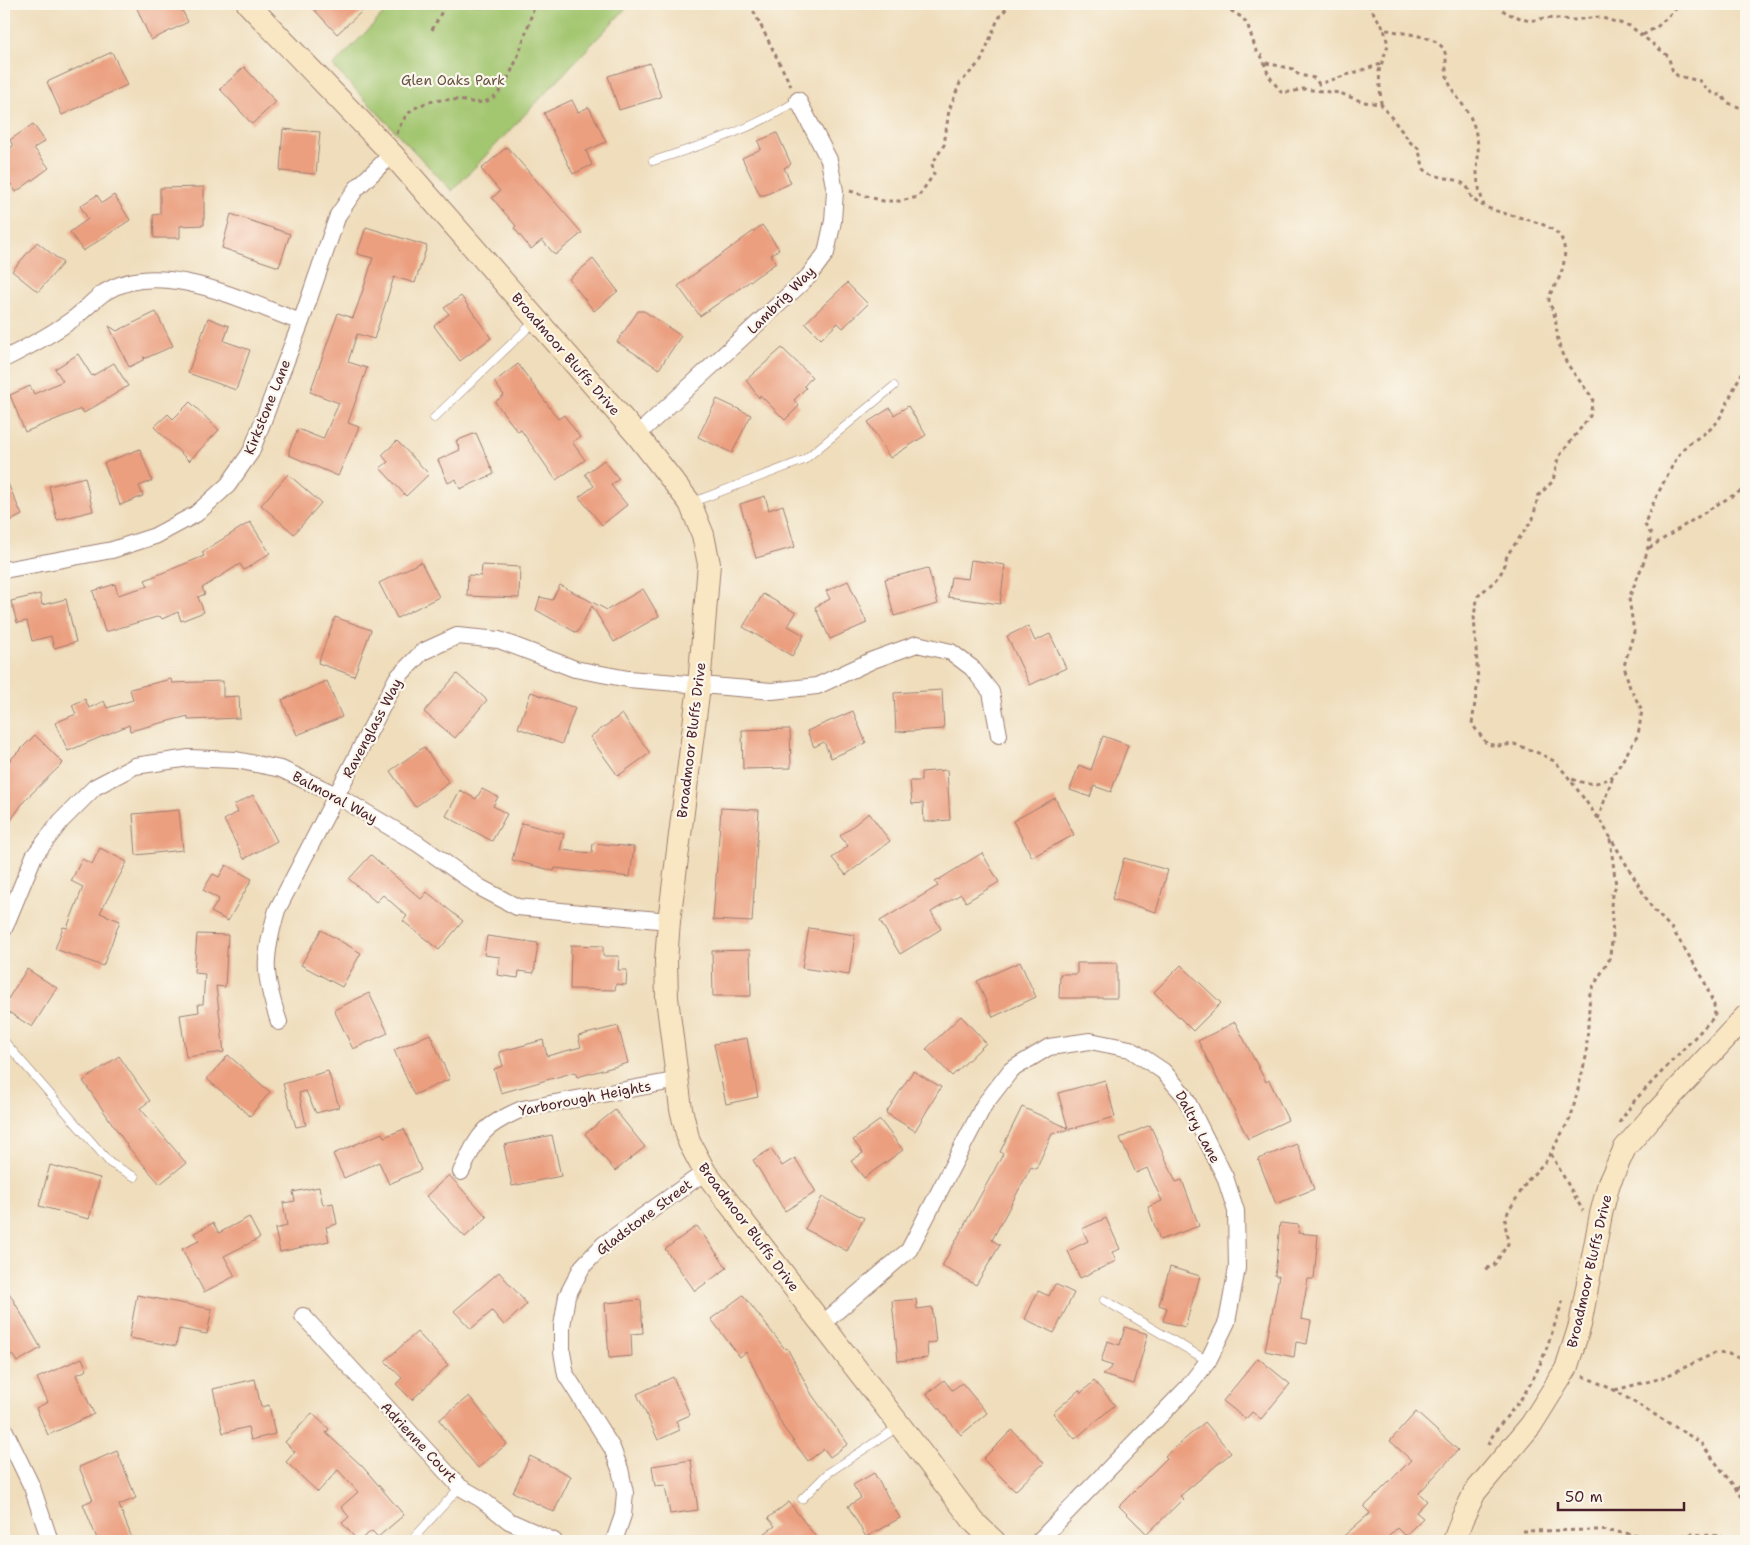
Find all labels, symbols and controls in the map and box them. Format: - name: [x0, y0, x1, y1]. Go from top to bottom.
- park label: Glen Oaks Park: [401, 71, 505, 89]
- street label: Lambrig Way: [743, 262, 819, 338]
- street label: Broadmoor Bluffs Drive: [508, 289, 624, 419]
- street label: Kirkstone Lane: [240, 357, 294, 457]
- street label: Broadmoor Bluffs Drive: [673, 661, 709, 819]
- street label: Ravenglass Way: [338, 675, 406, 781]
- street label: Balmoral Way: [289, 767, 381, 827]
- street label: Yarborough Heights: [517, 1076, 653, 1120]
- street label: Daltry Lane: [1171, 1088, 1225, 1166]
- street label: Broadmoor Bluffs Drive: [695, 1159, 803, 1295]
- street label: Gladstone Street: [593, 1175, 695, 1259]
- street label: Broadmoor Bluffs Drive: [1563, 1193, 1615, 1349]
- street label: Adrienne Court: [377, 1398, 461, 1486]
- scale bar: [1558, 1480, 1684, 1512]
- text: 50 m: [1565, 1487, 1603, 1507]

